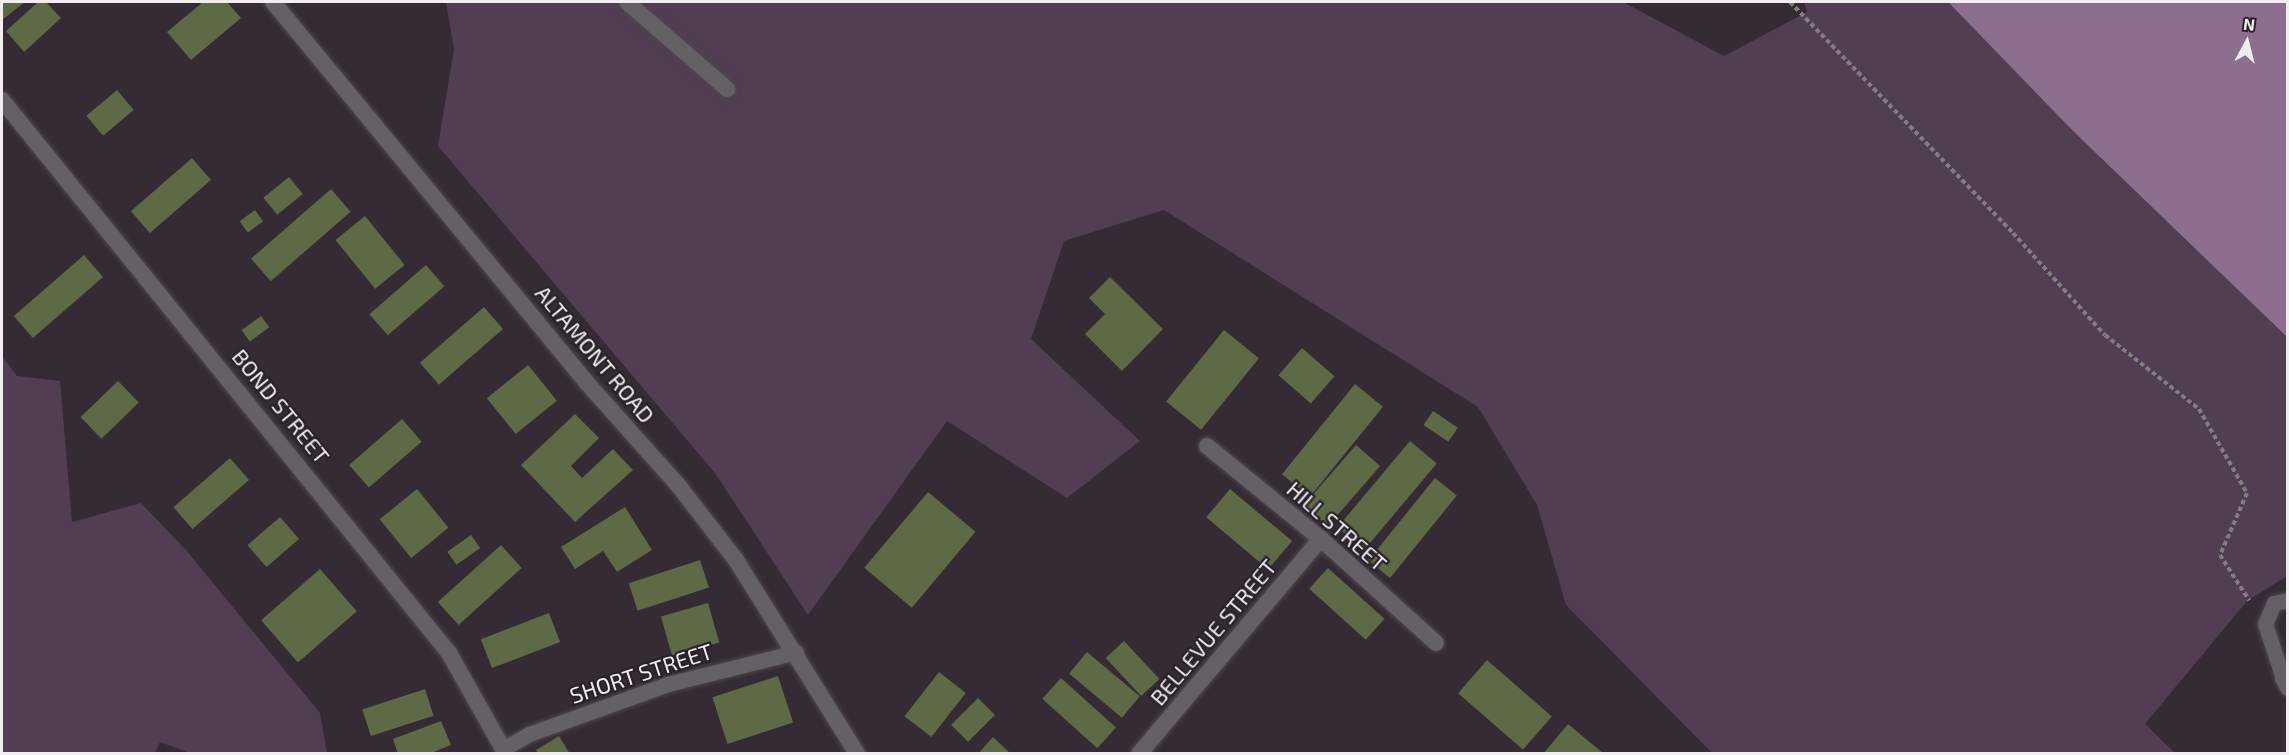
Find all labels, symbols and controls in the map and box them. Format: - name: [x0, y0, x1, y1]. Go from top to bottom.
- north arrow: [2217, 12, 2277, 72]
- text: N: [2242, 14, 2256, 34]
- street label: ALTAMONT ROAD: [530, 280, 660, 428]
- street label: BOND STREET: [227, 343, 335, 469]
- street label: HILL STREET: [1282, 475, 1392, 577]
- street label: BELLEVUE STREET: [1144, 554, 1282, 710]
- street label: SHORT STREET: [566, 637, 716, 709]

